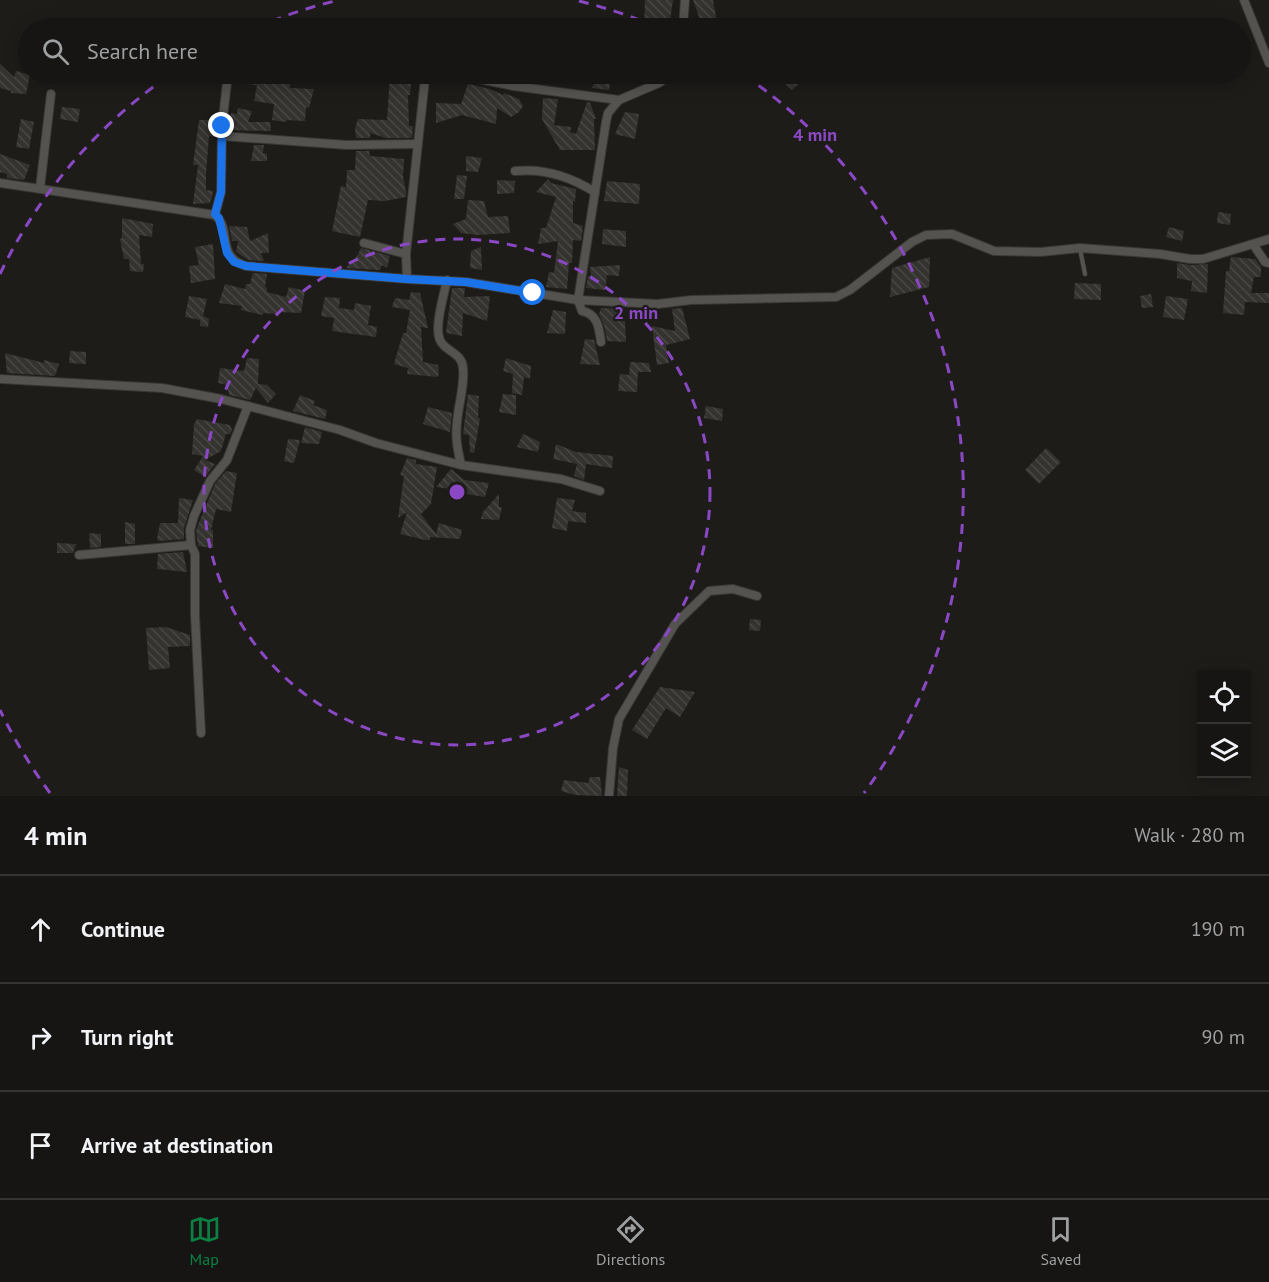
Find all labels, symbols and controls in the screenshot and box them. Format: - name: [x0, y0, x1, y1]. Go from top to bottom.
- search box: [18, 18, 1251, 84]
- icon: search: [39, 35, 72, 68]
- text: Search here: [87, 37, 198, 65]
- route end: [208, 112, 234, 138]
- text: 4 min: [793, 123, 837, 146]
- route start: [519, 279, 545, 305]
- text: 2 min: [614, 301, 658, 324]
- centre of rings: [447, 482, 467, 502]
- map controls: [1197, 670, 1251, 778]
- button: locate: [1197, 670, 1251, 724]
- button: layers: [1197, 724, 1251, 778]
- text: 4 min: [24, 819, 87, 852]
- text: Walk · 280 m: [1134, 822, 1245, 848]
- icon: ahead: [24, 913, 57, 946]
- text: Continue: [81, 915, 165, 943]
- text: 190 m: [1191, 916, 1245, 942]
- icon: right: [24, 1021, 57, 1054]
- text: Turn right: [81, 1023, 173, 1051]
- text: 90 m: [1202, 1024, 1245, 1050]
- icon: arrive: [24, 1129, 57, 1162]
- text: Arrive at destination: [81, 1131, 273, 1159]
- tab: Map: [188, 1213, 221, 1269]
- tab: Directions: [596, 1213, 665, 1269]
- tab: Saved: [1041, 1213, 1081, 1269]

